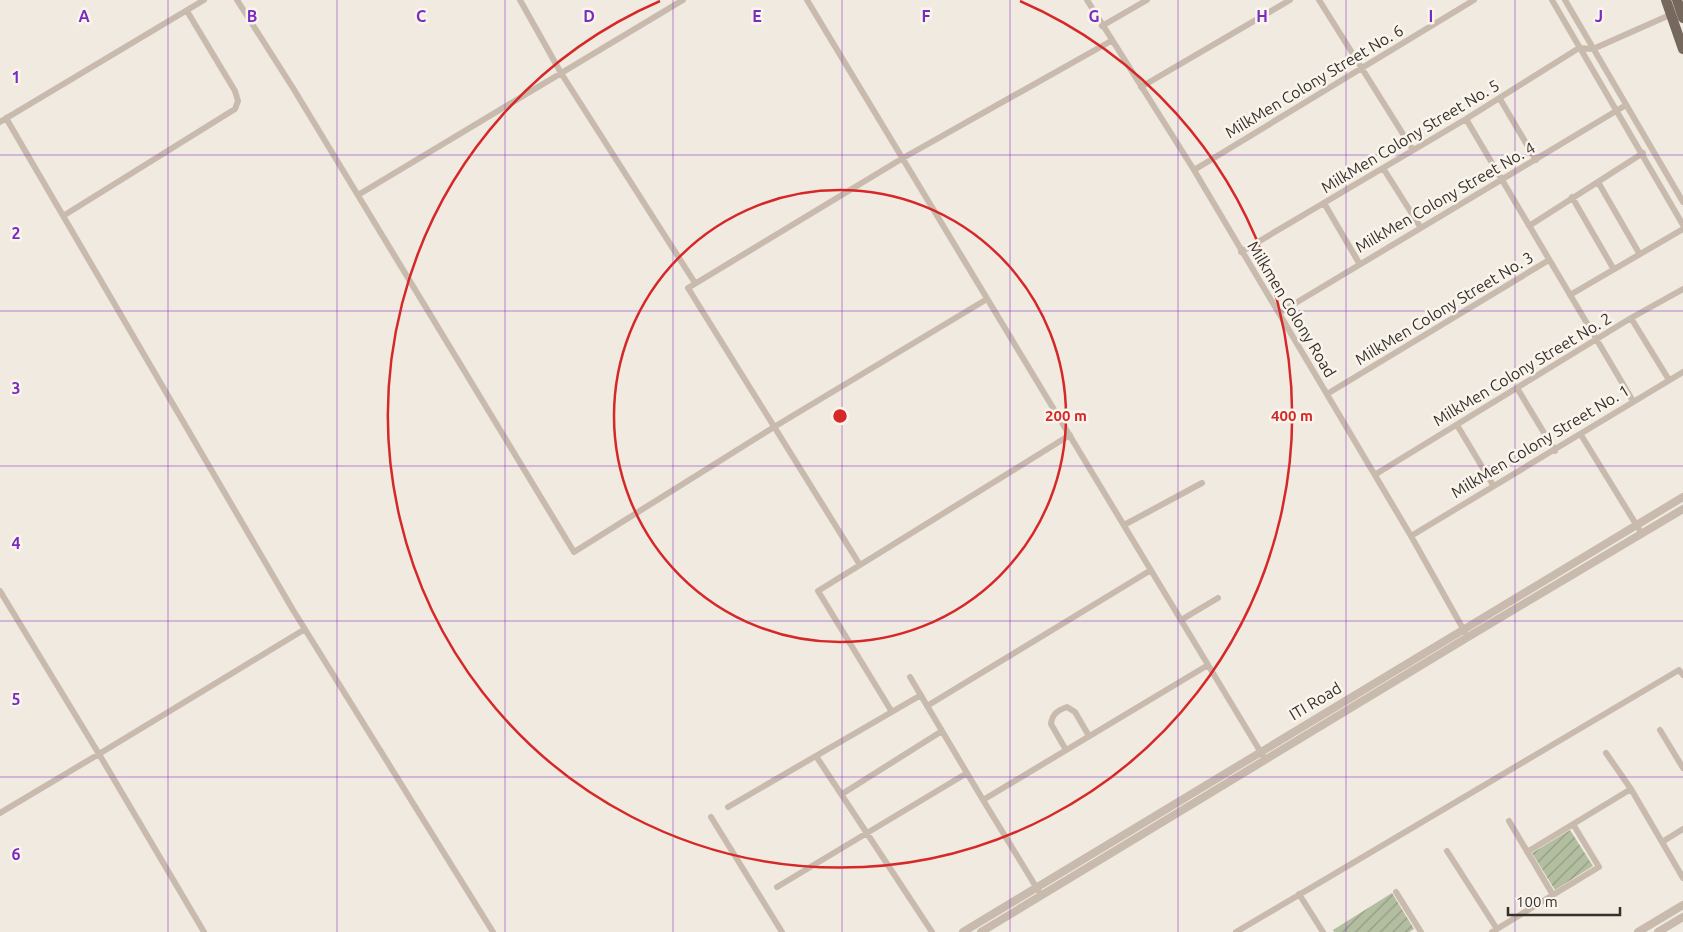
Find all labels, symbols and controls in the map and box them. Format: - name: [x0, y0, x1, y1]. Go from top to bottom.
- text: A: [78, 7, 90, 25]
- text: B: [247, 7, 257, 25]
- text: C: [416, 7, 426, 25]
- text: D: [583, 7, 595, 25]
- text: E: [752, 7, 762, 25]
- text: F: [922, 7, 931, 25]
- text: G: [1088, 7, 1100, 25]
- text: H: [1256, 7, 1268, 25]
- text: I: [1429, 7, 1433, 25]
- text: J: [1595, 7, 1603, 25]
- street label: MilkMen Colony Street No. 6: [1222, 21, 1406, 141]
- text: 1: [11, 68, 21, 86]
- street label: MilkMen Colony Street No. 5: [1318, 76, 1502, 196]
- street label: MilkMen Colony Street No. 4: [1352, 138, 1538, 256]
- text: 2: [11, 224, 21, 242]
- street label: Milkmen Colony Road: [1244, 238, 1340, 380]
- street label: MilkMen Colony Street No. 3: [1352, 248, 1536, 368]
- street label: MilkMen Colony Street No. 2: [1430, 309, 1614, 429]
- text: 3: [11, 379, 21, 397]
- street label: MilkMen Colony Street No. 1: [1448, 381, 1632, 501]
- centre of rings: [831, 407, 849, 425]
- text: 200 m: [1045, 407, 1087, 424]
- text: 400 m: [1271, 407, 1313, 424]
- text: 4: [11, 534, 21, 552]
- street label: ITI Road: [1286, 678, 1344, 724]
- text: 5: [11, 690, 21, 708]
- text: 6: [11, 845, 21, 863]
- scale bar: [1508, 884, 1620, 916]
- text: 100 m: [1516, 893, 1558, 910]

